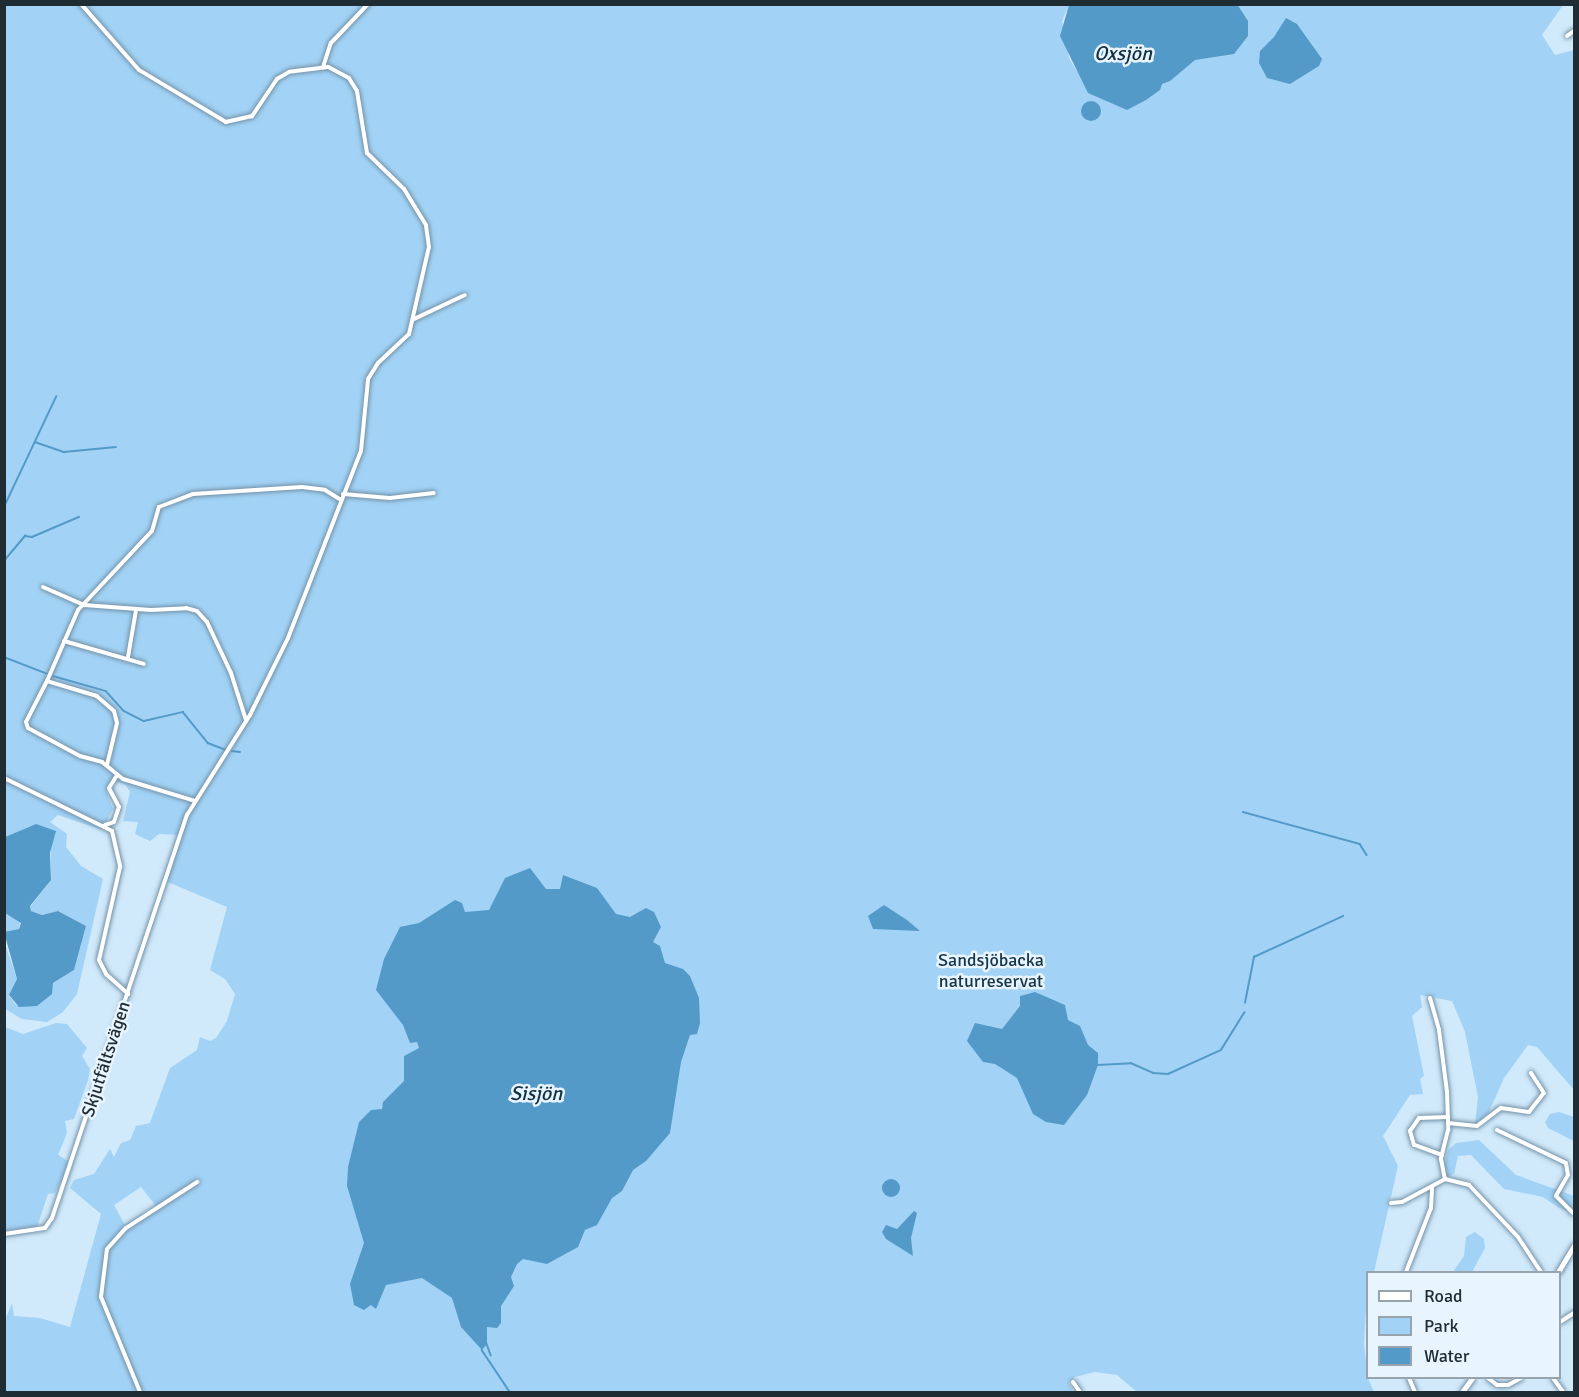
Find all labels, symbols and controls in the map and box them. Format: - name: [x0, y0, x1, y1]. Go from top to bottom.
- water label: Oxsjön: [1094, 41, 1152, 65]
- park label: Sandsjöbacka naturreservat: [938, 950, 1044, 992]
- street label: Skjutfältsvägen: [77, 998, 135, 1120]
- water label: Sisjön: [510, 1081, 562, 1105]
- legend: [1366, 1271, 1561, 1379]
- text: Road: [1424, 1285, 1463, 1307]
- text: Park: [1424, 1315, 1459, 1337]
- text: Water: [1424, 1345, 1469, 1367]

